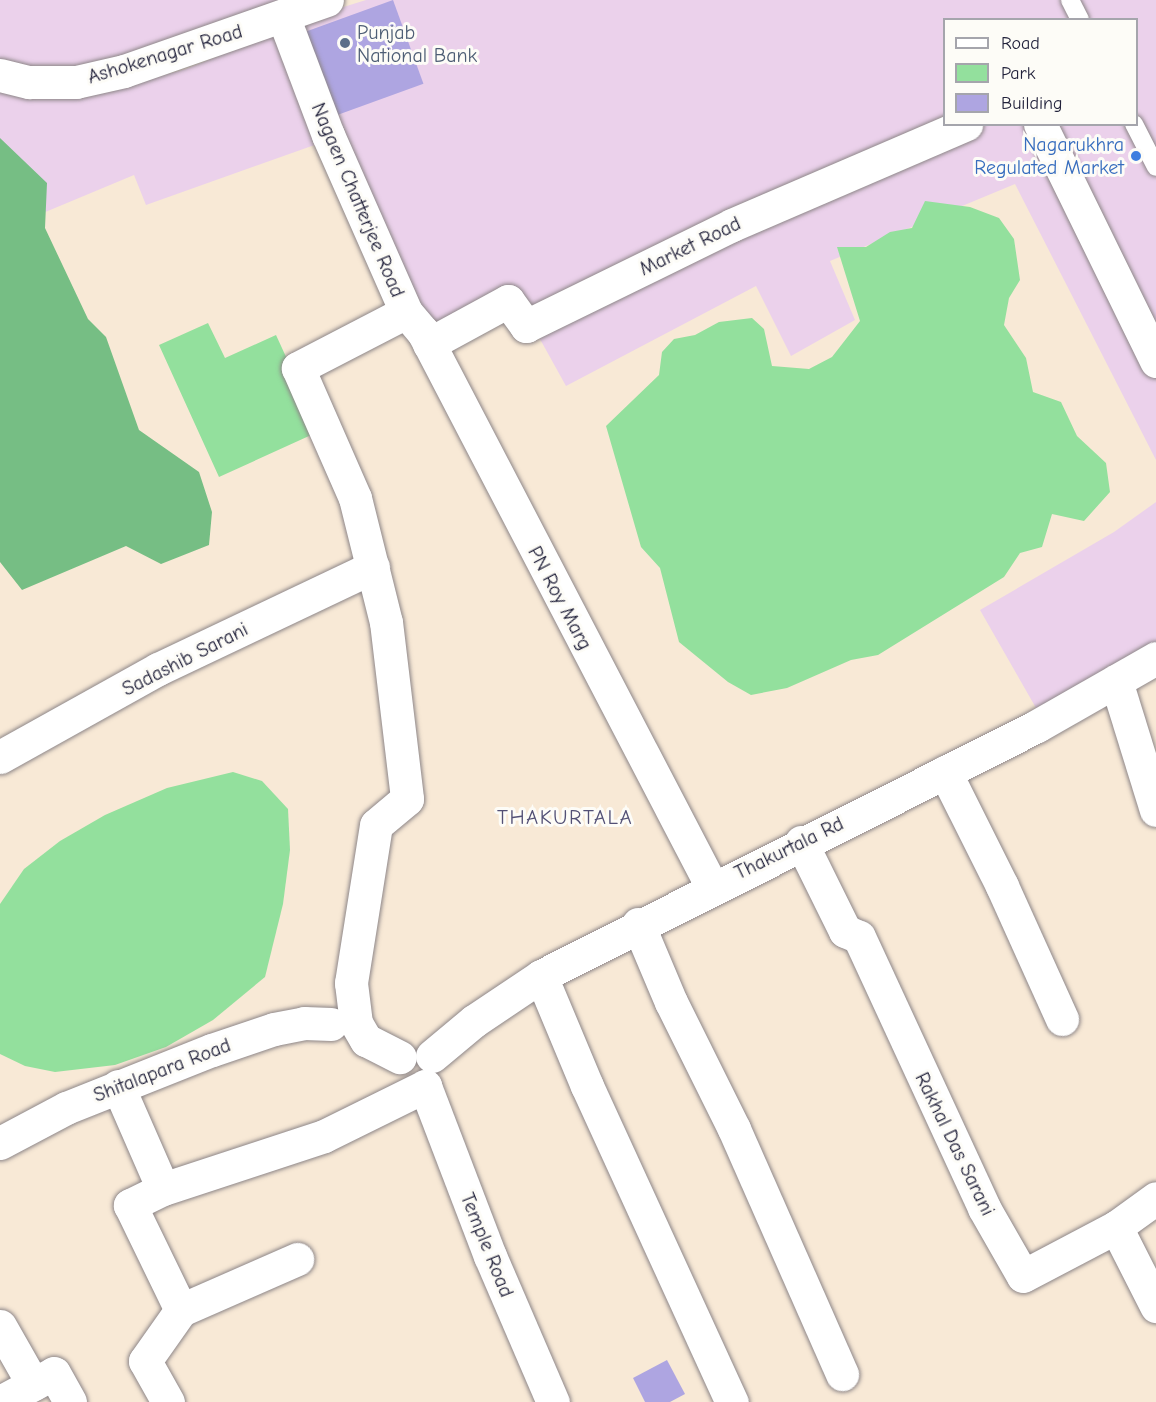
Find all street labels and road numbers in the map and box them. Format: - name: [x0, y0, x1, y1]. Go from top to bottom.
- street label: Ashokenagar Road: [85, 19, 245, 89]
- street label: Nagaen Chatterjee Road: [306, 99, 410, 301]
- street label: Market Road: [635, 211, 745, 281]
- street label: PN Roy Marg: [523, 542, 597, 654]
- street label: Sadashib Sarani: [118, 617, 252, 701]
- street label: Thakurtala Rd: [731, 811, 847, 885]
- street label: Shitalapara Road: [90, 1033, 234, 1107]
- street label: Rakhal Das Sarani: [910, 1068, 1000, 1220]
- street label: Temple Road: [455, 1189, 519, 1301]

